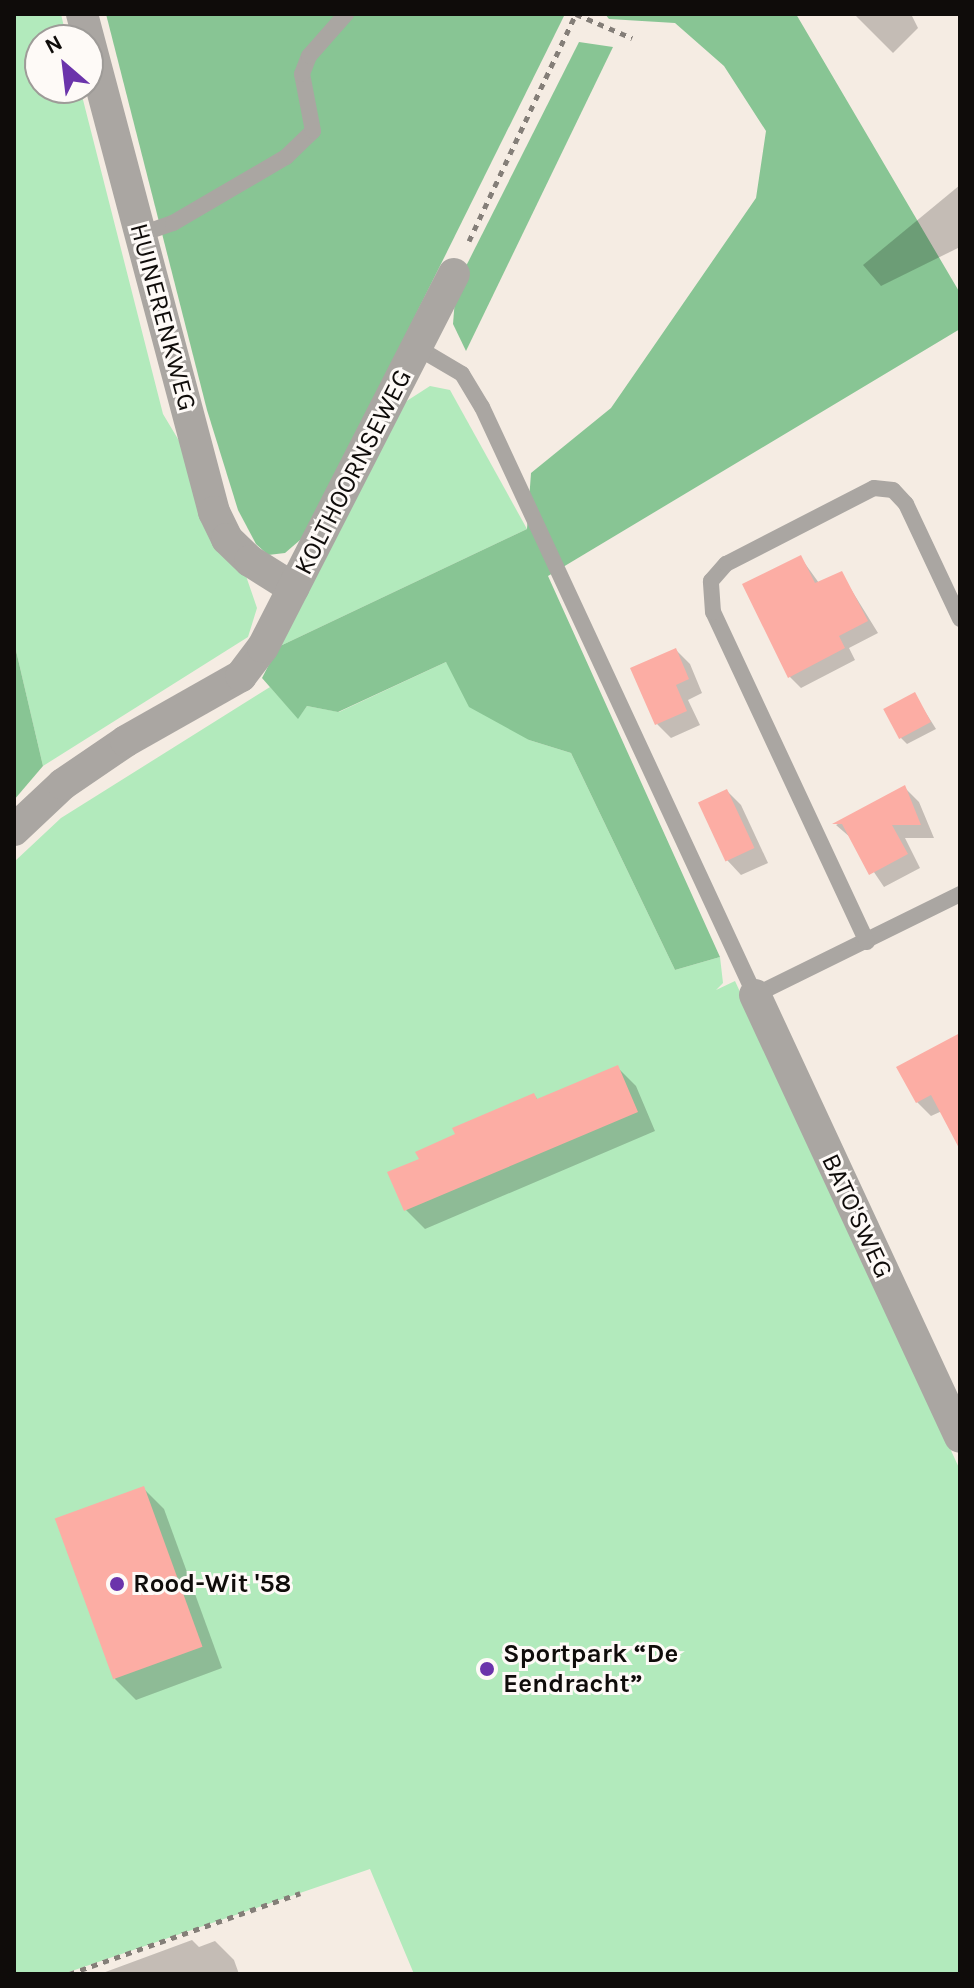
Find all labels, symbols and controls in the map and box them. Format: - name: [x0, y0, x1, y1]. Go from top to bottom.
- north arrow: [24, 24, 104, 104]
- text: N: [41, 29, 67, 60]
- street label: HUINERENKWEG: [123, 220, 203, 414]
- street label: KOLTHOORNSEWEG: [288, 364, 418, 580]
- street label: BATO'SWEG: [815, 1149, 899, 1283]
- place label: Rood-Wit '58: [133, 1568, 291, 1600]
- marker: Rood-Wit '58: [108, 1575, 126, 1593]
- place label: Sportpark “De Eendracht”: [503, 1638, 678, 1700]
- marker: Sportpark “De Eendracht”: [478, 1660, 496, 1678]

